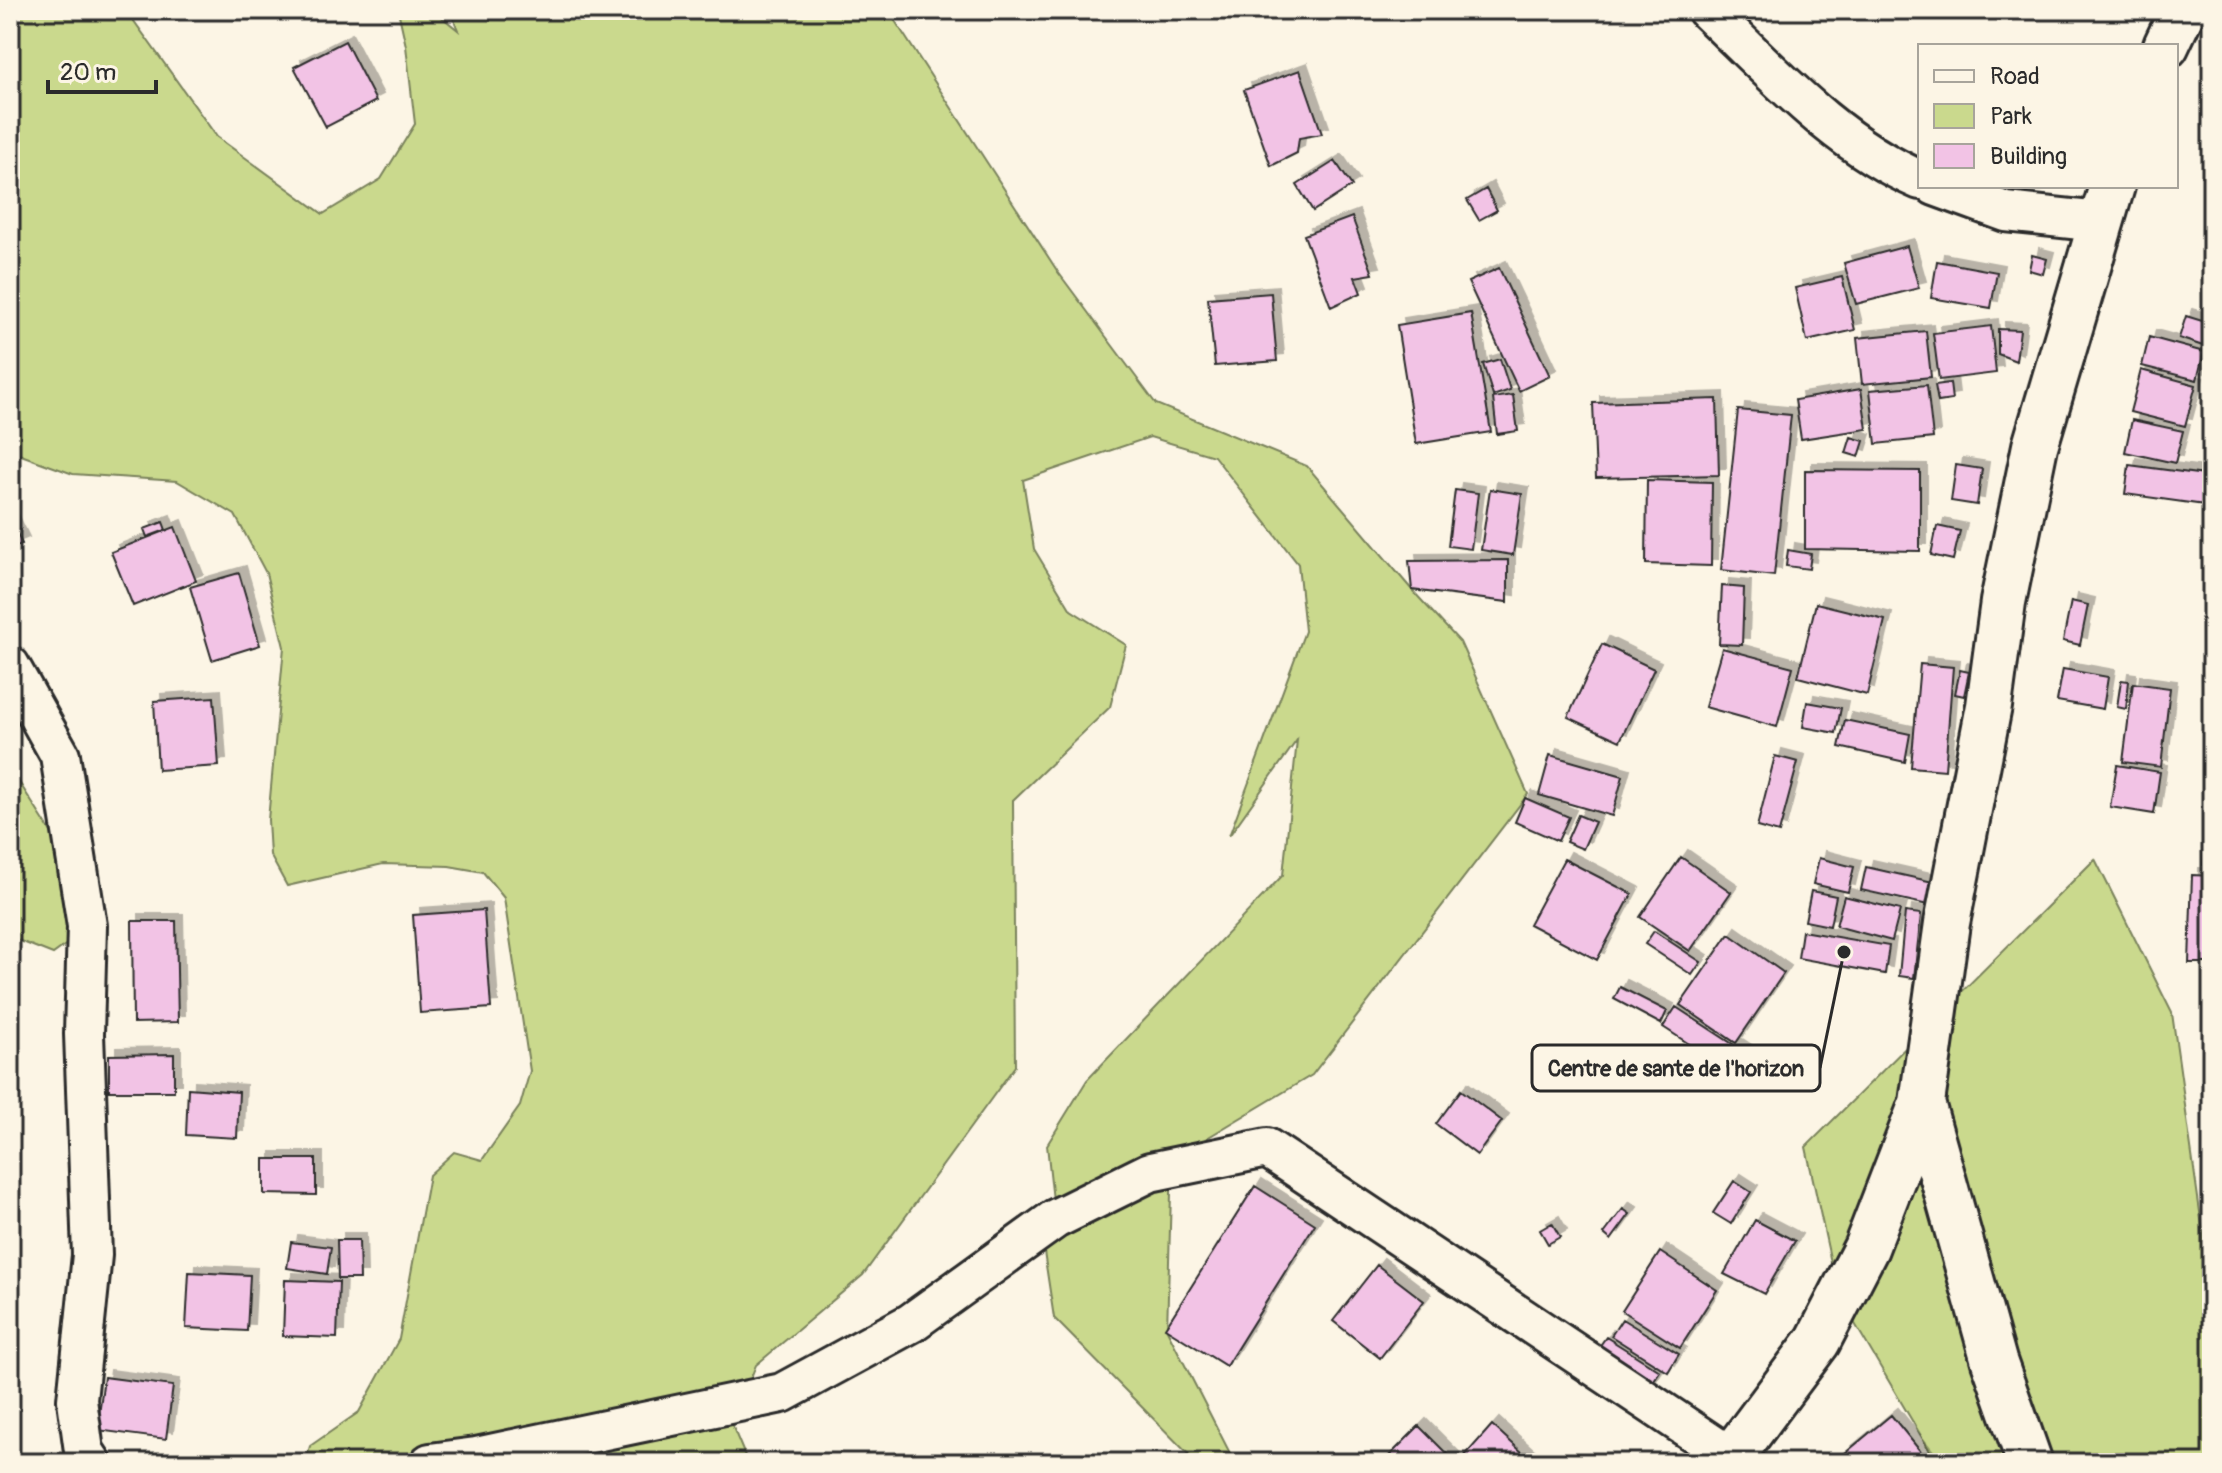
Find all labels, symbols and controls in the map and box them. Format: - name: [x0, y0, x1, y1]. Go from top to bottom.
- scale bar: [48, 44, 156, 94]
- legend: [1918, 44, 2178, 188]
- text: 20 m: [60, 58, 116, 87]
- text: Road: [1990, 62, 2040, 91]
- text: Park: [1990, 102, 2032, 131]
- text: Building: [1990, 142, 2067, 171]
- callout: Centre de sante de l'horizon: [1532, 1045, 1820, 1091]
- text: Centre de sante de l'horizon: [1548, 1055, 1804, 1083]

